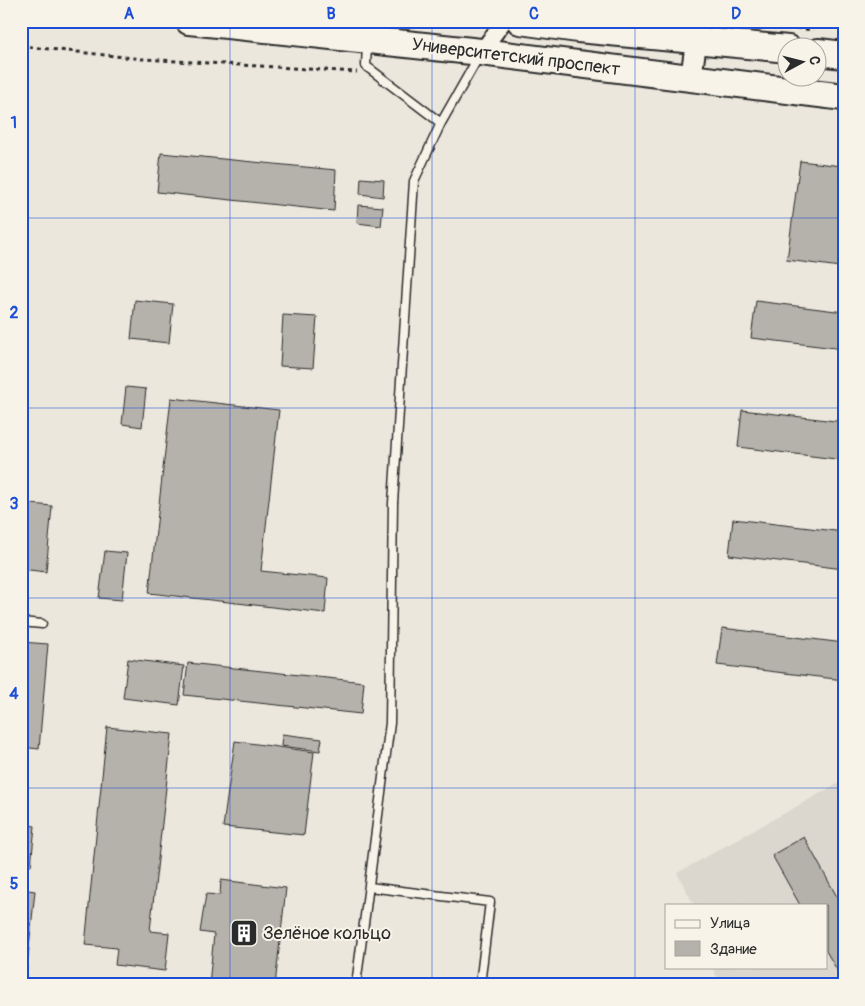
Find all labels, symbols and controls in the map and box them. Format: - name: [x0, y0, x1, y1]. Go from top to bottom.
- text: A: [124, 4, 135, 24]
- text: B: [326, 4, 336, 24]
- text: C: [529, 4, 539, 24]
- text: D: [731, 4, 741, 24]
- street label: Университетский проспект: [410, 33, 622, 81]
- north arrow: [778, 38, 828, 88]
- text: С: [805, 55, 823, 66]
- text: 1: [11, 113, 17, 133]
- text: 2: [10, 303, 19, 323]
- text: 3: [10, 494, 19, 514]
- text: 4: [9, 684, 19, 704]
- text: 5: [10, 874, 19, 894]
- legend: [665, 904, 828, 968]
- text: Улица: [710, 914, 750, 933]
- building icon: Зелёное кольцо: [229, 918, 259, 948]
- place label: Зелёное кольцо: [263, 922, 391, 945]
- text: Здание: [710, 940, 757, 959]

